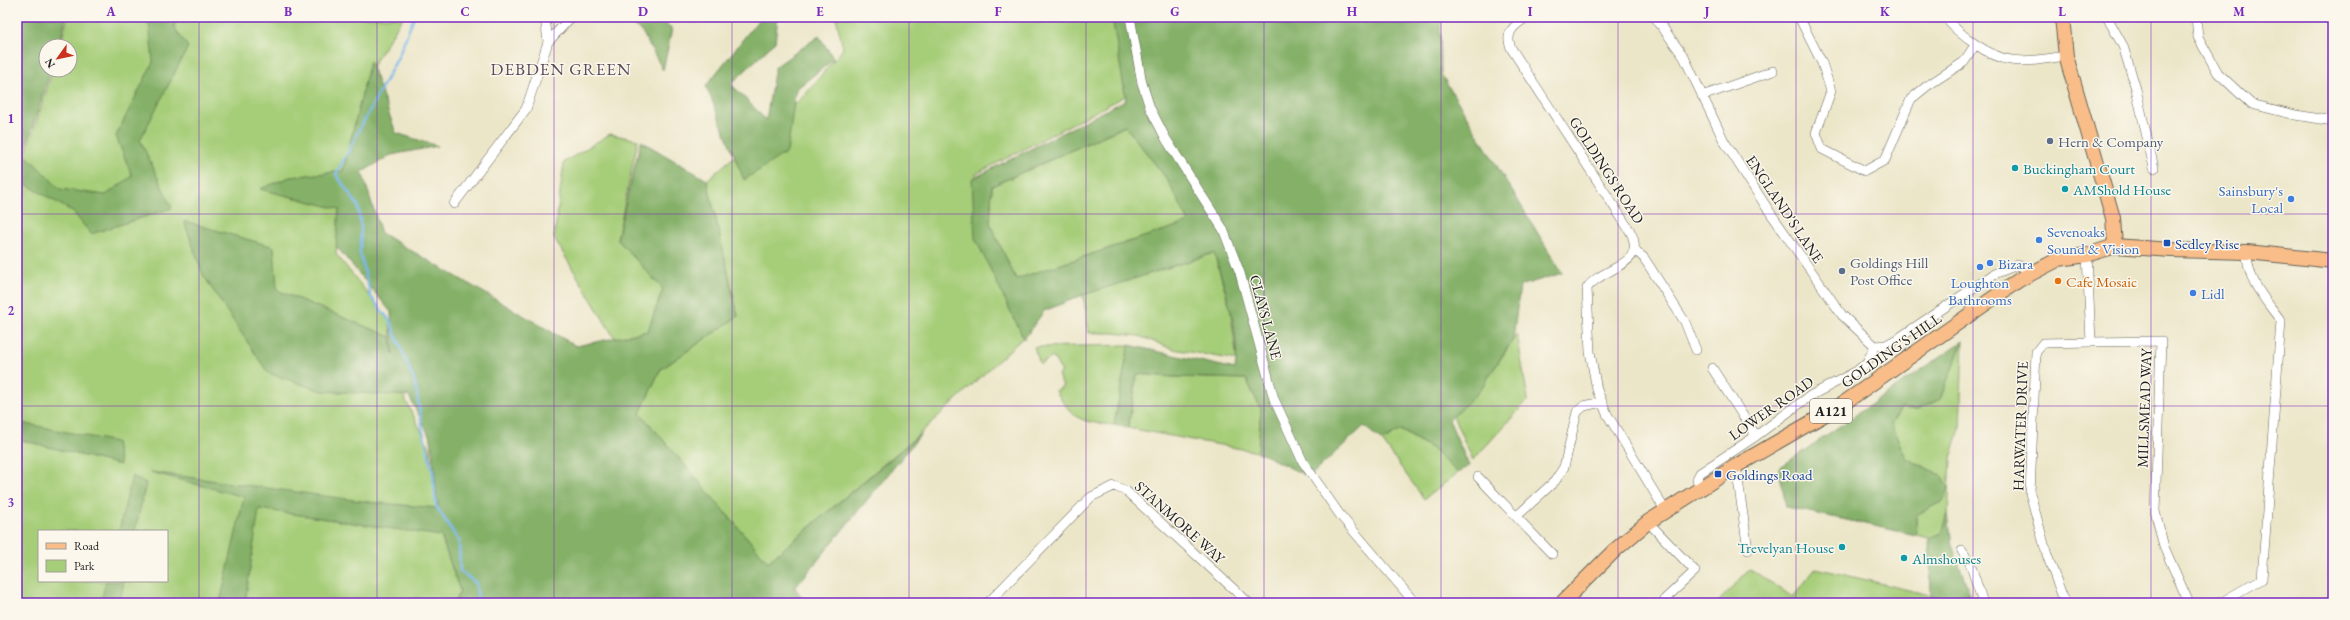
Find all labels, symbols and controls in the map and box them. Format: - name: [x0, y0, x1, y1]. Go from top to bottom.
- text: A: [105, 3, 116, 20]
- text: B: [284, 3, 292, 20]
- text: C: [460, 3, 470, 20]
- text: D: [638, 3, 648, 20]
- text: E: [816, 3, 824, 20]
- text: F: [994, 3, 1002, 20]
- text: G: [1170, 3, 1180, 20]
- text: H: [1347, 3, 1358, 20]
- text: I: [1528, 3, 1533, 20]
- text: J: [1703, 3, 1710, 20]
- text: K: [1880, 3, 1891, 20]
- text: L: [2058, 3, 2066, 20]
- text: M: [2233, 3, 2245, 20]
- north arrow: [38, 38, 78, 78]
- text: N: [41, 56, 58, 71]
- district label: DEBDEN GREEN: [491, 58, 631, 80]
- text: 1: [8, 110, 15, 127]
- street label: GOLDINGS ROAD: [1565, 113, 1649, 227]
- place label: Hern & Company: [2058, 132, 2164, 151]
- marker: Hern & Company: [2045, 136, 2055, 146]
- street label: ENGLAND'S LANE: [1742, 151, 1828, 267]
- place label: Buckingham Court: [2023, 159, 2135, 178]
- marker: Buckingham Court: [2010, 163, 2020, 173]
- place label: AMShold House: [2072, 180, 2171, 199]
- place label: Sainsbury's Local: [2219, 181, 2283, 217]
- marker: AMShold House: [2060, 184, 2070, 194]
- marker: Sainsbury's Local: [2286, 194, 2296, 204]
- place label: Sevenoaks Sound & Vision: [2047, 222, 2140, 258]
- place label: Sedley Rise: [2175, 234, 2240, 253]
- marker: Sevenoaks Sound & Vision: [2034, 235, 2044, 245]
- marker: Sedley Rise: [2162, 238, 2172, 248]
- place label: Goldings Hill Post Office: [1850, 253, 1929, 289]
- place label: Bizara: [1998, 254, 2033, 273]
- marker: Bizara: [1985, 258, 1995, 268]
- marker: Loughton Bathrooms: [1975, 262, 1985, 272]
- marker: Goldings Hill Post Office: [1837, 266, 1847, 276]
- place label: Cafe Mosaic: [2066, 272, 2137, 291]
- street label: CLAYS LANE: [1246, 273, 1287, 362]
- place label: Loughton Bathrooms: [1948, 273, 2012, 309]
- marker: Cafe Mosaic: [2053, 276, 2063, 286]
- place label: Lidl: [2201, 284, 2225, 303]
- marker: Lidl: [2188, 288, 2198, 298]
- text: 2: [8, 302, 15, 319]
- street label: GOLDING'S HILL: [1837, 308, 1945, 392]
- street label: MILLSMEAD WAY: [2132, 347, 2156, 468]
- street label: HARWATER DRIVE: [2008, 360, 2032, 491]
- street label: LOWER ROAD: [1725, 372, 1817, 444]
- road number: A121: [1810, 399, 1852, 423]
- place label: Goldings Road: [1726, 465, 1813, 484]
- marker: Goldings Road: [1713, 469, 1723, 479]
- street label: STANMORE WAY: [1131, 477, 1230, 568]
- text: 3: [8, 494, 15, 511]
- legend: [38, 530, 168, 582]
- text: Road: [74, 538, 100, 554]
- place label: Trevelyan House: [1738, 538, 1834, 557]
- marker: Trevelyan House: [1837, 542, 1847, 552]
- place label: Almshouses: [1911, 549, 1981, 568]
- marker: Almshouses: [1899, 553, 1909, 563]
- text: Park: [74, 558, 95, 574]

